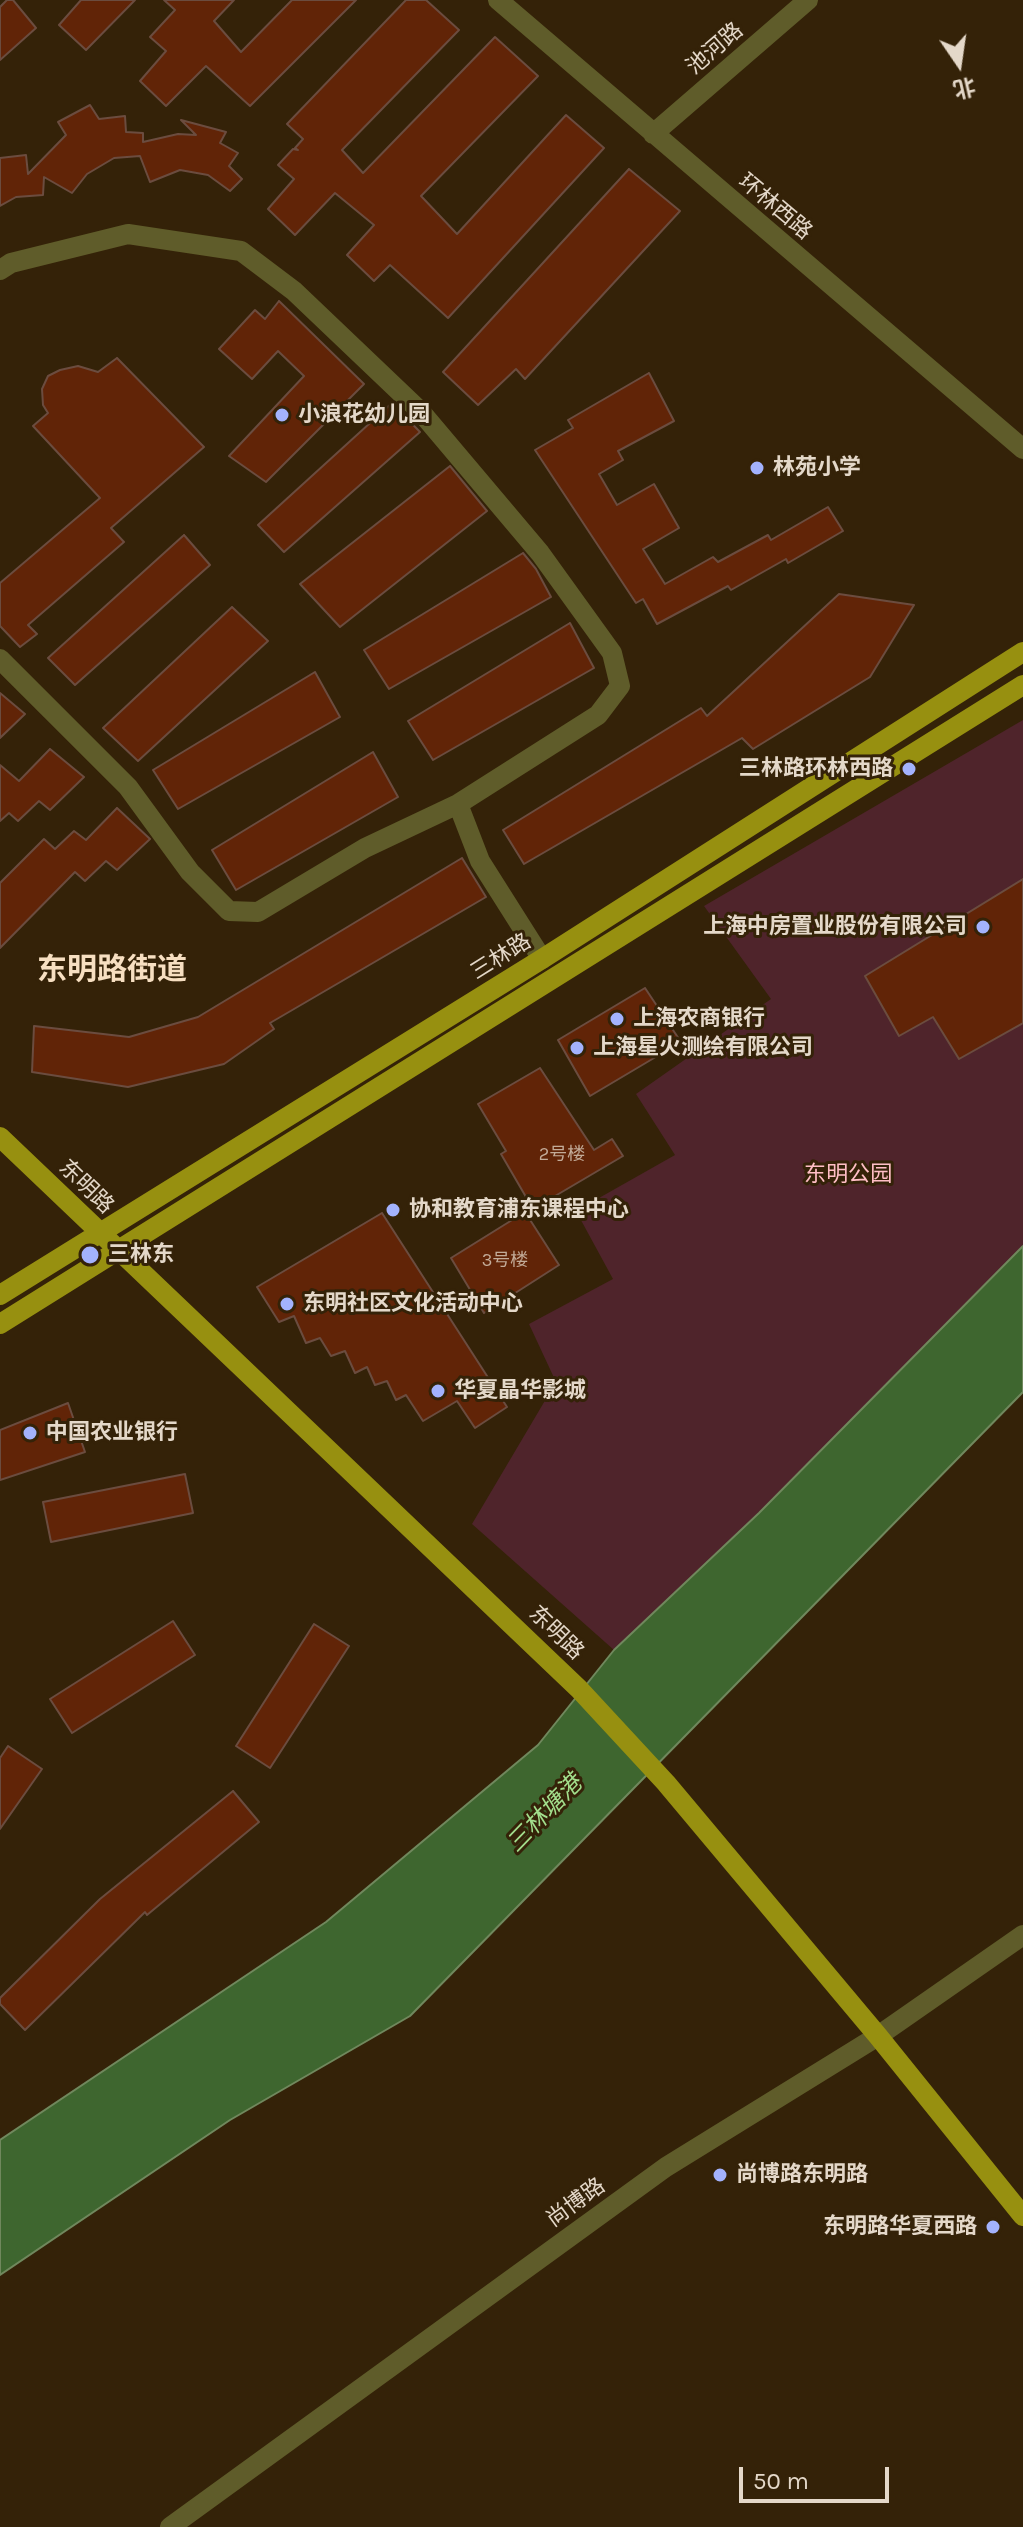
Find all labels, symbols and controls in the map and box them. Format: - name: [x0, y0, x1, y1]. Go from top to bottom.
- street label: 池河路: [681, 17, 749, 81]
- north arrow: [919, 24, 999, 104]
- text: 北: [951, 72, 978, 103]
- street label: 环林西路: [733, 169, 817, 245]
- place label: 小浪花幼儿园: [298, 402, 430, 428]
- marker: 小浪花幼儿园: [273, 406, 291, 424]
- place label: 林苑小学: [773, 455, 861, 481]
- marker: 林苑小学: [748, 459, 766, 477]
- place label: 三林路环林西路: [739, 756, 893, 782]
- marker: 三林路环林西路: [900, 760, 918, 778]
- place label: 上海中房置业股份有限公司: [703, 914, 967, 940]
- marker: 上海中房置业股份有限公司: [974, 918, 992, 936]
- street label: 三林路: [466, 928, 536, 986]
- district label: 东明路街道: [37, 952, 187, 988]
- place label: 上海农商银行: [633, 1006, 765, 1032]
- marker: 上海农商银行: [608, 1010, 626, 1028]
- place label: 上海星火测绘有限公司: [593, 1035, 813, 1061]
- marker: 上海星火测绘有限公司: [568, 1039, 586, 1057]
- house number: 2号楼: [539, 1144, 585, 1166]
- street label: 东明路: [53, 1155, 119, 1219]
- park label: 东明公园: [804, 1162, 892, 1188]
- place label: 协和教育浦东课程中心: [409, 1197, 629, 1223]
- marker: 协和教育浦东课程中心: [384, 1201, 402, 1219]
- place label: 三林东: [108, 1242, 174, 1268]
- marker: 三林东: [79, 1244, 101, 1266]
- house number: 3号楼: [482, 1250, 528, 1272]
- place label: 东明社区文化活动中心: [303, 1291, 523, 1317]
- marker: 东明社区文化活动中心: [278, 1295, 296, 1313]
- place label: 华夏晶华影城: [454, 1378, 586, 1404]
- marker: 华夏晶华影城: [429, 1382, 447, 1400]
- place label: 中国农业银行: [46, 1420, 178, 1446]
- marker: 中国农业银行: [21, 1424, 39, 1442]
- street label: 东明路: [523, 1601, 589, 1665]
- water label: 三林塘港: [501, 1769, 589, 1859]
- place label: 尚博路东明路: [736, 2162, 868, 2188]
- marker: 尚博路东明路: [711, 2166, 729, 2184]
- street label: 尚博路: [542, 2173, 610, 2233]
- place label: 东明路华夏西路: [823, 2214, 977, 2240]
- marker: 东明路华夏西路: [984, 2218, 1002, 2236]
- scale bar: [743, 2451, 893, 2501]
- text: 50 m: [753, 2467, 809, 2495]

